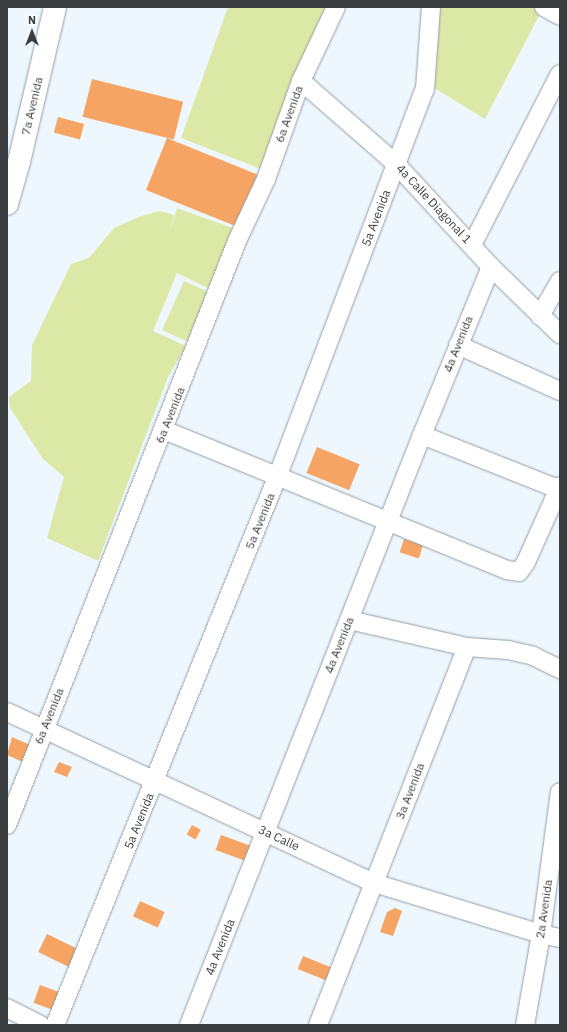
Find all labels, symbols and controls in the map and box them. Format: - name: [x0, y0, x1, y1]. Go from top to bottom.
- north arrow: [12, 12, 52, 52]
- text: N: [28, 13, 36, 27]
- street label: 7a Avenida: [18, 75, 46, 137]
- street label: 6a Avenida: [272, 84, 306, 144]
- street label: 4a Calle Diagonal 1: [394, 161, 474, 247]
- street label: 5a Avenida: [359, 188, 393, 248]
- street label: 4a Avenida: [440, 314, 476, 374]
- street label: 6a Avenida: [152, 385, 188, 445]
- street label: 5a Avenida: [242, 491, 278, 551]
- street label: 4a Avenida: [321, 615, 357, 675]
- street label: 6a Avenida: [31, 686, 67, 746]
- street label: 3a Avenida: [393, 761, 427, 821]
- street label: 5a Avenida: [121, 791, 157, 851]
- street label: 3a Calle: [256, 822, 302, 854]
- street label: 2a Avenida: [533, 879, 555, 939]
- street label: 4a Avenida: [202, 917, 238, 977]

